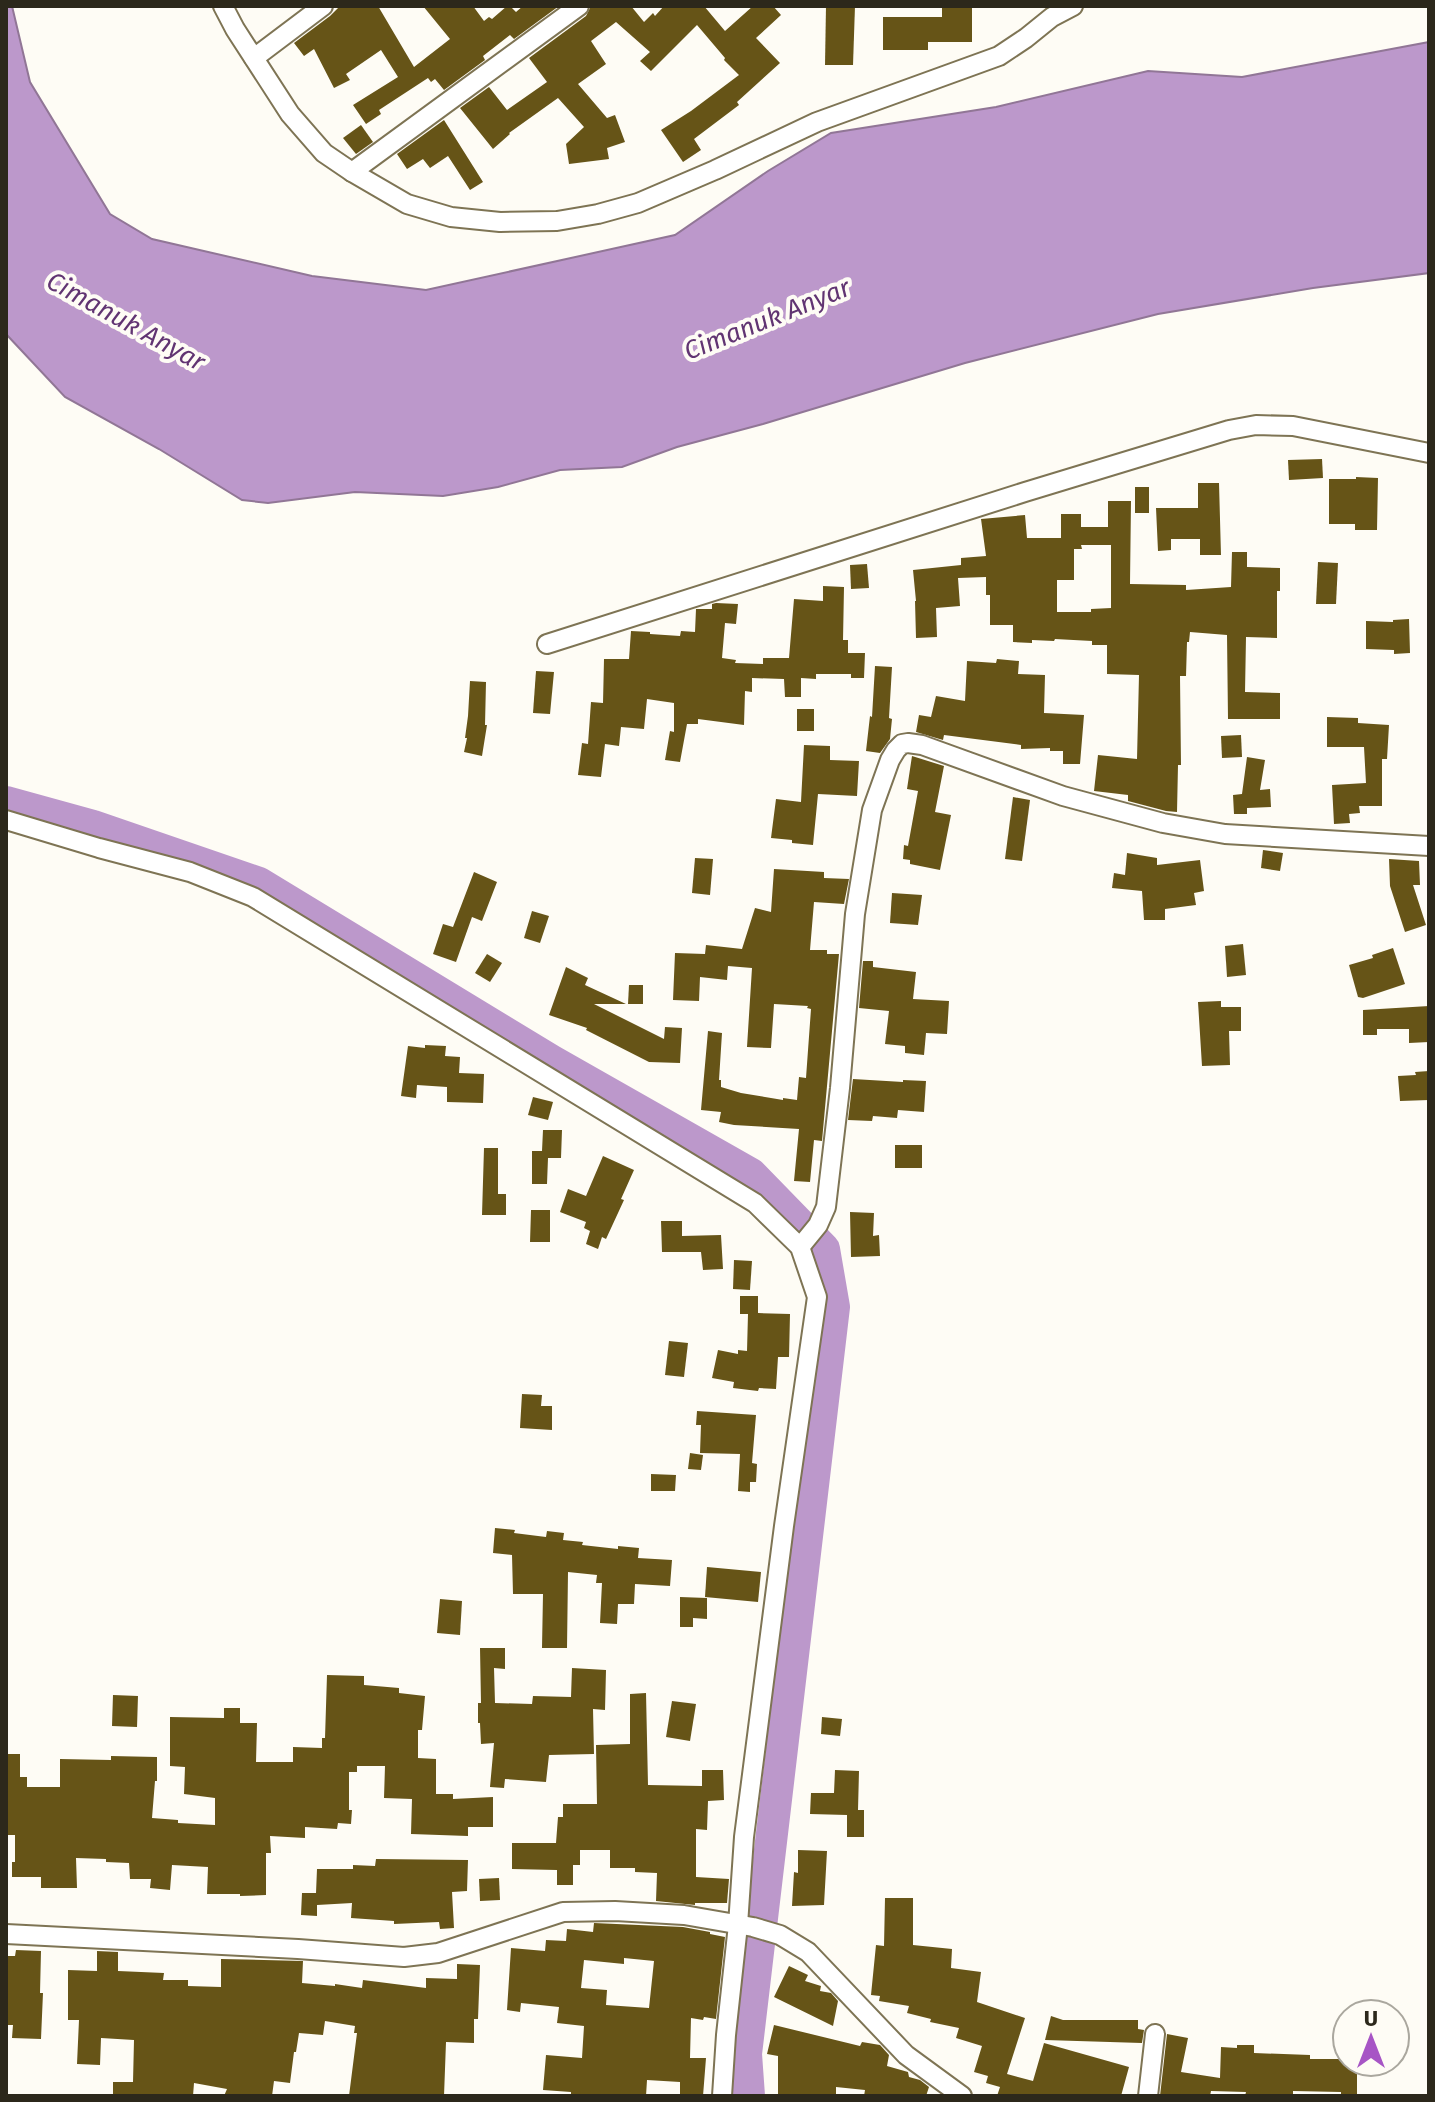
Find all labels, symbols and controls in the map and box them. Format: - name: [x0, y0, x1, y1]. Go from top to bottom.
- water label: Cimanuk Anyar: [41, 265, 211, 378]
- water label: Cimanuk Anyar: [680, 272, 856, 367]
- north arrow: [1331, 1998, 1411, 2078]
- text: U: [1364, 2005, 1378, 2032]

